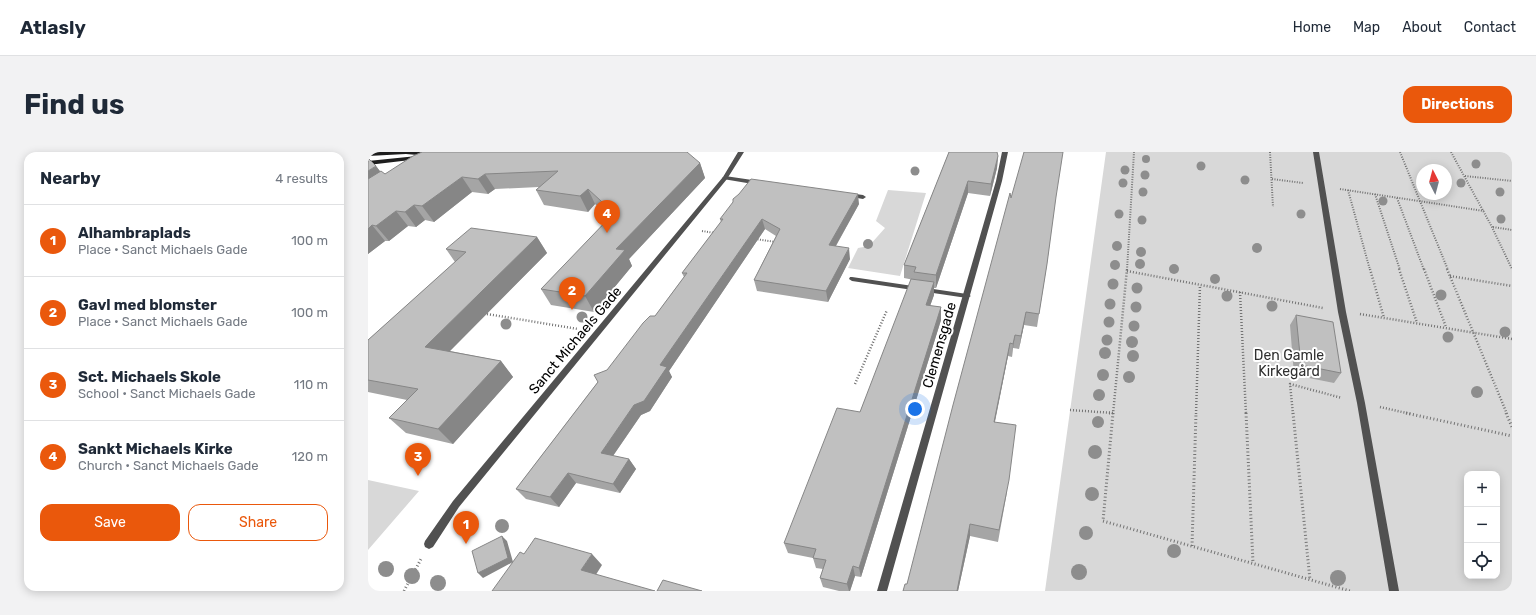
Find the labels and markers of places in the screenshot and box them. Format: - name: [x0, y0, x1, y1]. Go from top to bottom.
- pin: 4: [594, 200, 620, 233]
- pin: 2: [559, 277, 585, 310]
- pin: 3: [405, 443, 431, 476]
- pin: 1: [453, 511, 479, 544]

